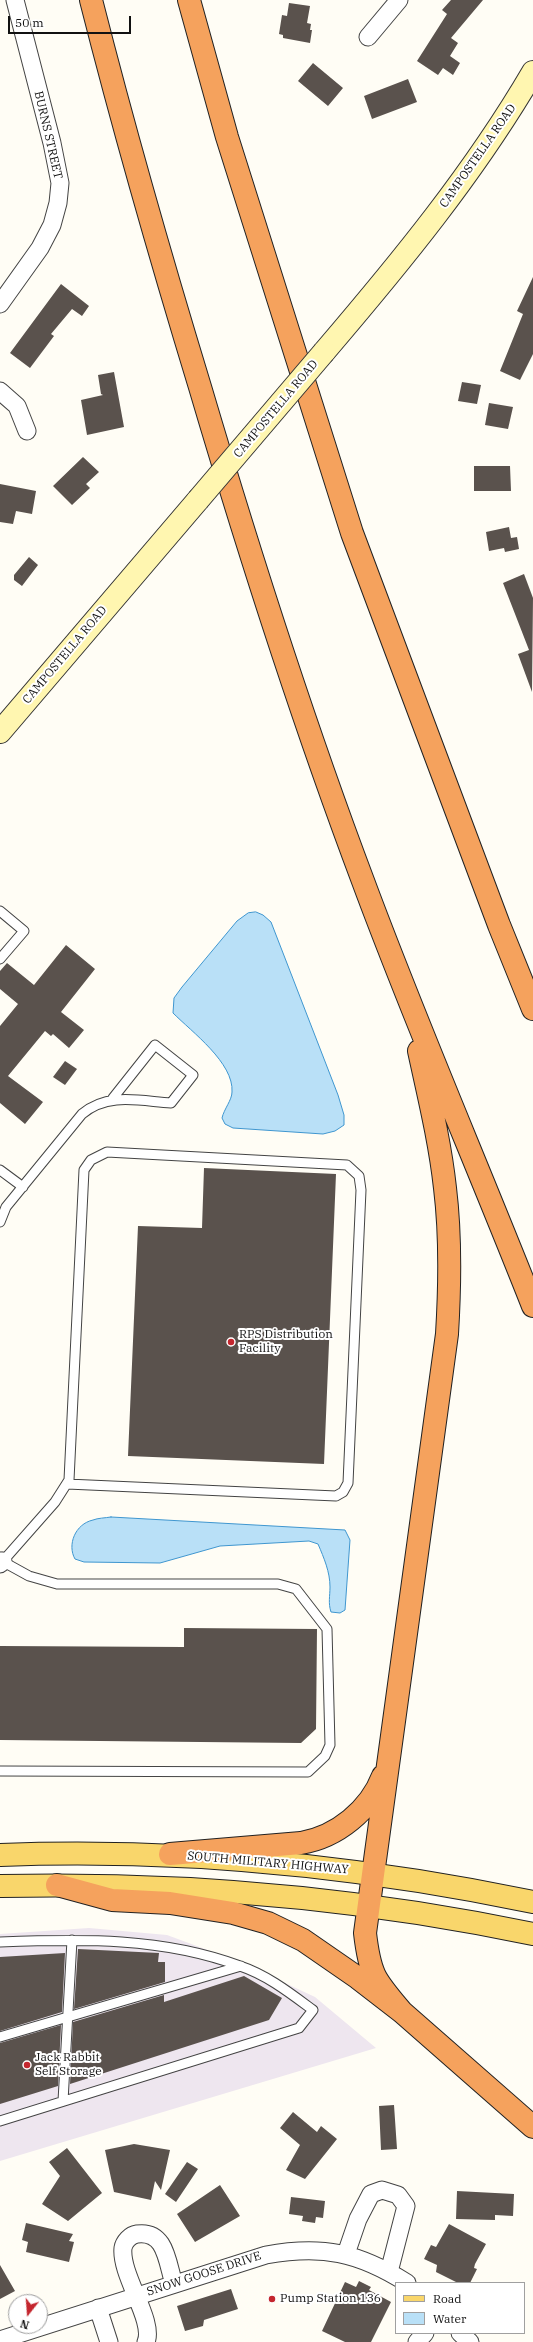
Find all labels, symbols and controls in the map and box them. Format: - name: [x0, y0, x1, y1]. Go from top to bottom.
- scale bar: [10, 8, 133, 34]
- text: 50 m: [15, 15, 44, 30]
- street label: BURNS STREET: [31, 89, 65, 181]
- street label: CAMPOSTELLA ROAD: [437, 101, 519, 211]
- street label: CAMPOSTELLA ROAD: [231, 357, 321, 461]
- street label: CAMPOSTELLA ROAD: [20, 603, 110, 707]
- place label: RPS Distribution Facility: [239, 1328, 333, 1356]
- marker: RPS Distribution Facility: [226, 1337, 236, 1347]
- street label: SOUTH MILITARY HIGHWAY: [187, 1849, 349, 1877]
- place label: Jack Rabbit Self Storage: [35, 2051, 102, 2079]
- marker: Jack Rabbit Self Storage: [22, 2060, 32, 2070]
- street label: SNOW GOOSE DRIVE: [145, 2249, 263, 2299]
- legend: [395, 2282, 525, 2334]
- text: Road: [433, 2291, 462, 2306]
- place label: Pump Station 136: [280, 2292, 381, 2306]
- north arrow: [8, 2294, 48, 2334]
- marker: Pump Station 136: [267, 2294, 277, 2304]
- text: Water: [433, 2311, 466, 2326]
- text: N: [19, 2317, 31, 2332]

